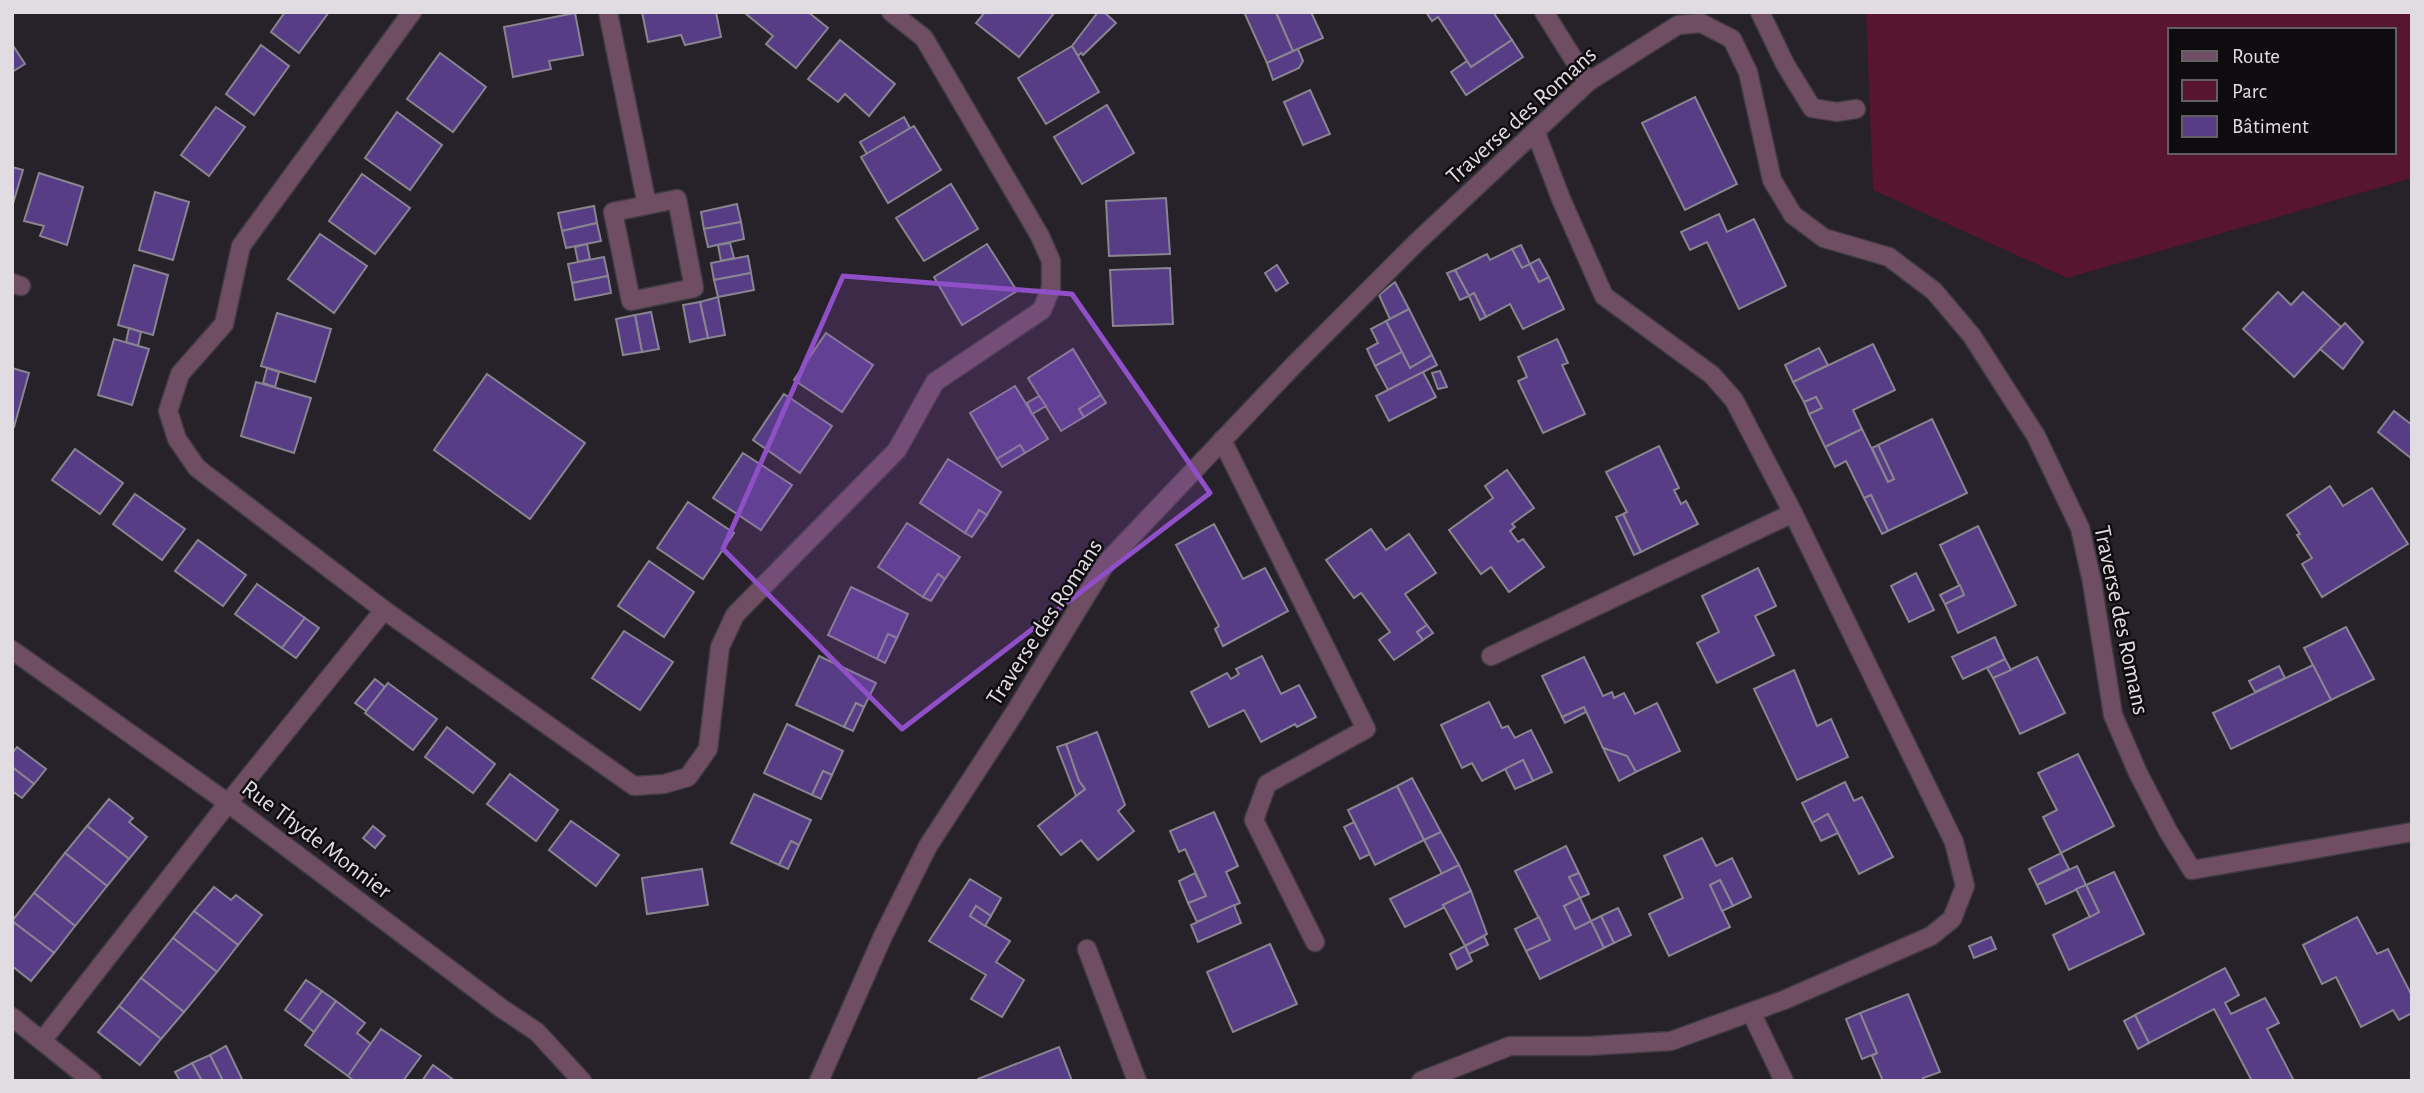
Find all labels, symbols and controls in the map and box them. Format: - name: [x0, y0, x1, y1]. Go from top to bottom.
- legend: [2168, 28, 2396, 154]
- street label: Traverse des Romans: [1442, 42, 1601, 189]
- text: Route: [2232, 46, 2280, 67]
- text: Parc: [2232, 81, 2267, 102]
- text: Bâtiment: [2232, 116, 2309, 137]
- street label: Traverse des Romans: [2089, 523, 2153, 717]
- street label: Traverse des Romans: [982, 535, 1107, 710]
- street label: Rue Thyde Monnier: [237, 776, 396, 904]

